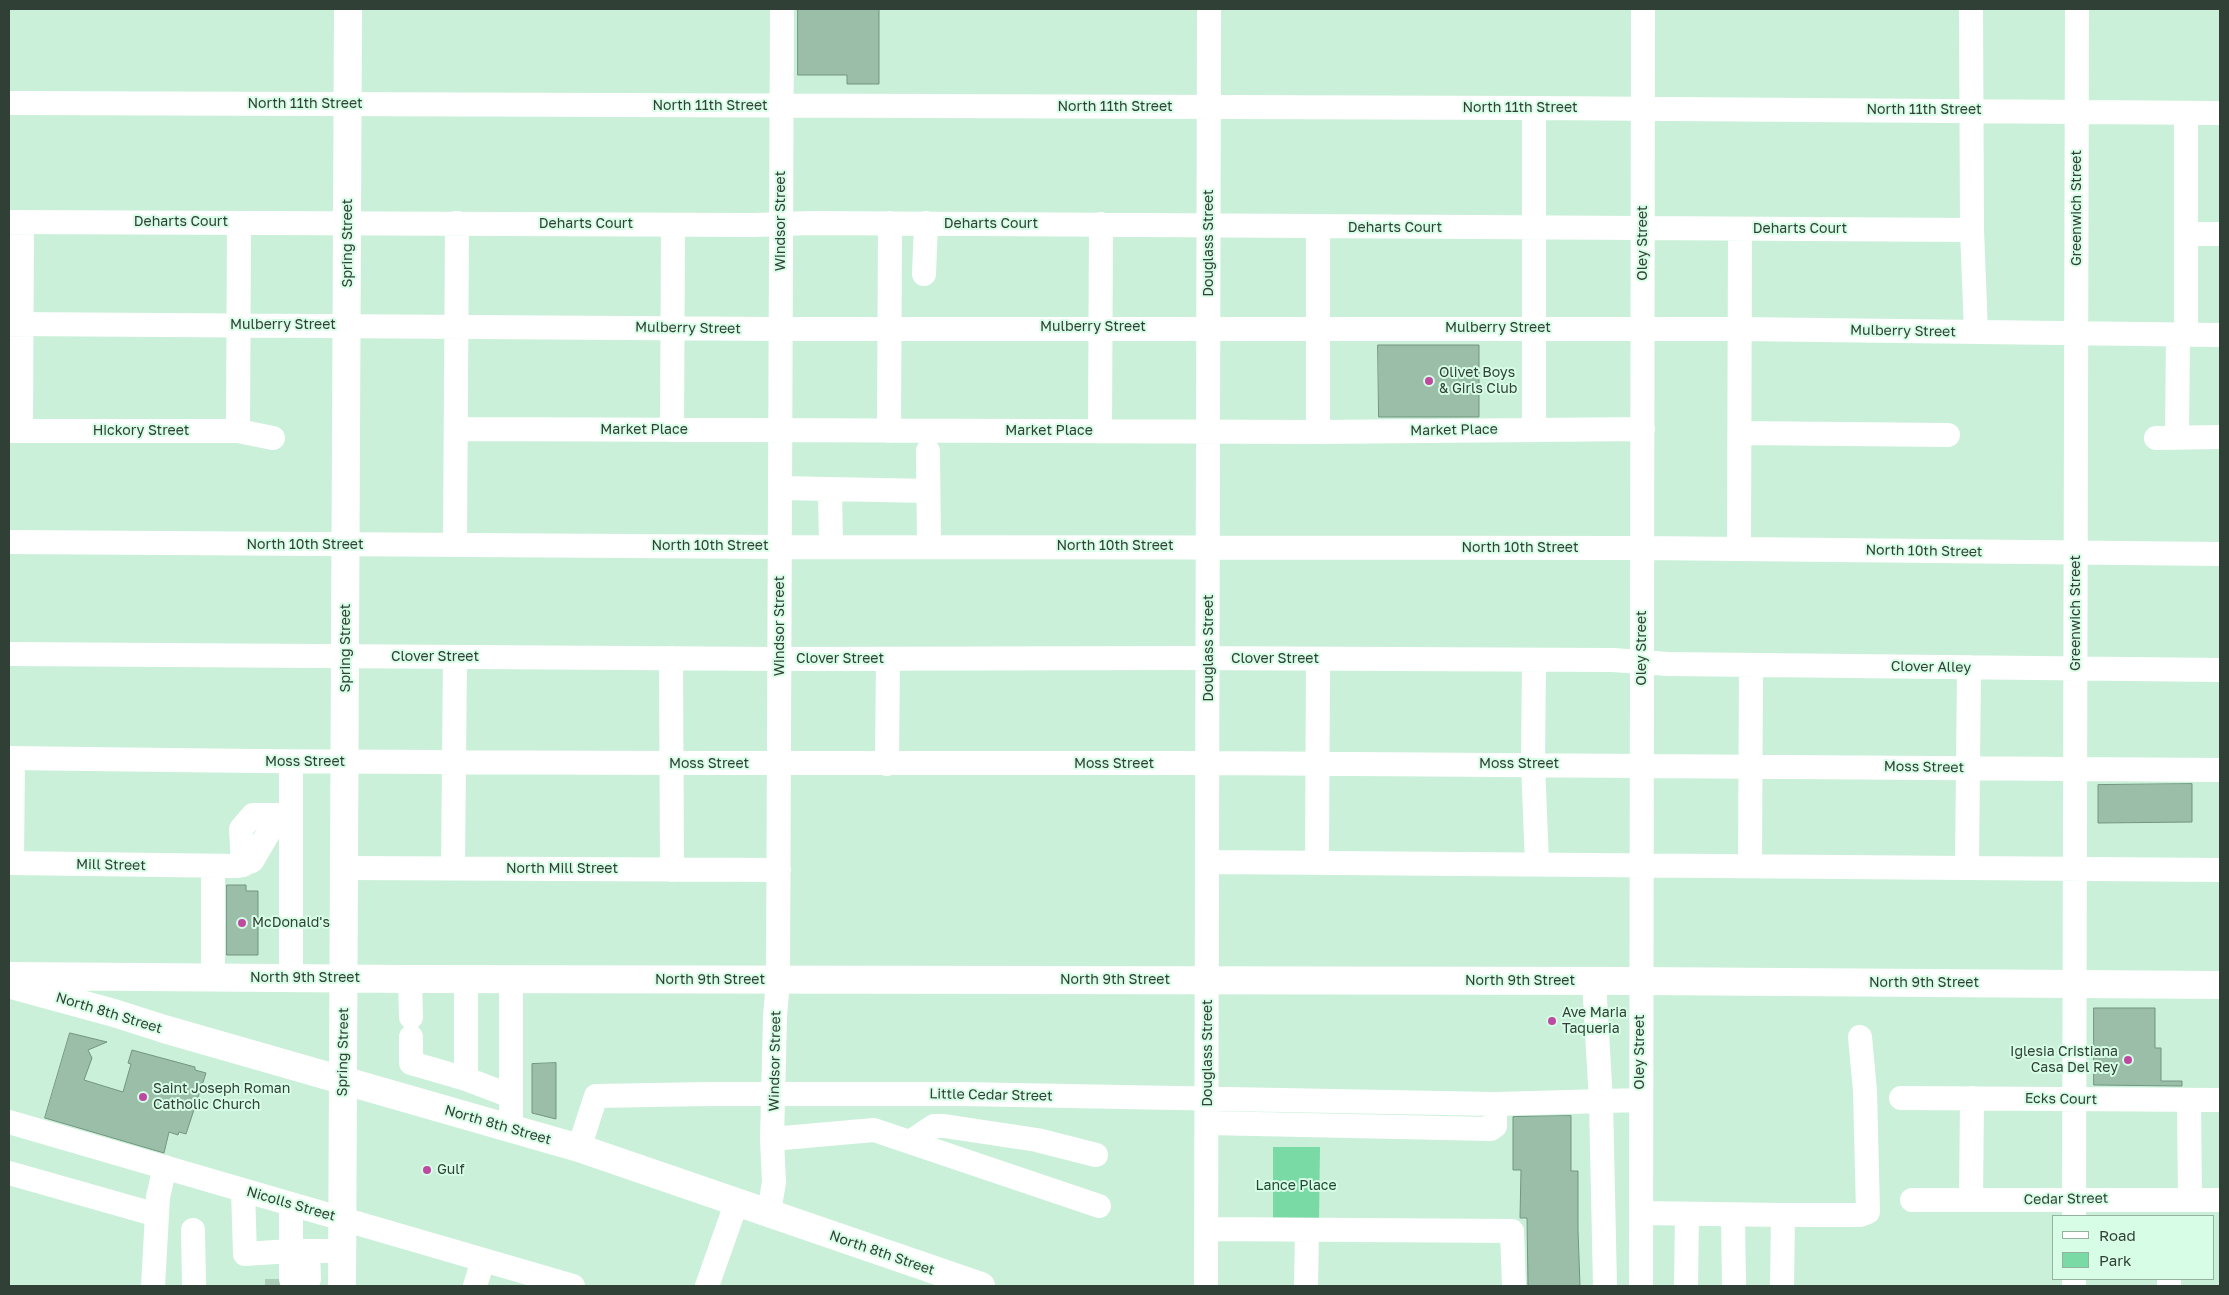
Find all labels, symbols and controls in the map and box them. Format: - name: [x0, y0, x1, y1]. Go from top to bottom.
- street label: North 11th Street: [247, 96, 363, 112]
- street label: North 11th Street: [652, 98, 768, 114]
- street label: North 11th Street: [1057, 99, 1173, 115]
- street label: North 11th Street: [1462, 100, 1578, 116]
- street label: North 11th Street: [1866, 102, 1982, 118]
- street label: Greenwich Street: [2069, 150, 2085, 266]
- street label: Windsor Street: [773, 171, 789, 271]
- street label: Douglass Street: [1201, 189, 1217, 297]
- street label: Spring Street: [340, 199, 356, 287]
- street label: Oley Street: [1635, 205, 1651, 281]
- street label: Deharts Court: [134, 214, 228, 230]
- street label: Deharts Court: [539, 216, 633, 232]
- street label: Deharts Court: [944, 216, 1038, 232]
- street label: Deharts Court: [1348, 220, 1442, 236]
- street label: Deharts Court: [1753, 221, 1847, 237]
- street label: Mulberry Street: [230, 317, 336, 333]
- street label: Mulberry Street: [635, 319, 741, 337]
- street label: Mulberry Street: [1040, 319, 1146, 335]
- street label: Mulberry Street: [1445, 320, 1551, 336]
- street label: Mulberry Street: [1850, 322, 1956, 340]
- place label: Olivet Boys & Girls Club: [1439, 365, 1517, 398]
- marker: Olivet Boys & Girls Club: [1423, 375, 1435, 387]
- street label: Market Place: [1410, 421, 1498, 439]
- street label: Market Place: [600, 422, 688, 438]
- street label: Hickory Street: [93, 423, 189, 439]
- street label: Market Place: [1005, 423, 1093, 439]
- street label: North 10th Street: [246, 537, 364, 553]
- street label: North 10th Street: [651, 538, 769, 554]
- street label: North 10th Street: [1056, 538, 1174, 554]
- street label: North 10th Street: [1461, 540, 1579, 556]
- street label: North 10th Street: [1865, 542, 1983, 560]
- street label: Greenwich Street: [2068, 555, 2084, 671]
- street label: Windsor Street: [772, 576, 788, 676]
- street label: Douglass Street: [1201, 594, 1217, 702]
- street label: Spring Street: [338, 604, 354, 692]
- street label: Oley Street: [1634, 610, 1650, 686]
- street label: Clover Street: [391, 649, 479, 665]
- street label: Clover Street: [796, 651, 884, 667]
- street label: Clover Street: [1231, 651, 1319, 667]
- street label: Clover Alley: [1891, 658, 1971, 676]
- street label: Moss Street: [265, 754, 345, 770]
- street label: Moss Street: [669, 756, 749, 772]
- street label: Moss Street: [1074, 756, 1154, 772]
- street label: Moss Street: [1479, 756, 1559, 772]
- street label: Moss Street: [1884, 758, 1964, 776]
- street label: Mill Street: [76, 856, 146, 874]
- street label: North Mill Street: [506, 861, 618, 877]
- place label: McDonald's: [252, 915, 330, 931]
- marker: McDonald's: [236, 917, 248, 929]
- street label: North 9th Street: [250, 970, 360, 986]
- street label: North 9th Street: [655, 972, 765, 988]
- street label: North 9th Street: [1060, 972, 1170, 988]
- street label: North 9th Street: [1465, 973, 1575, 989]
- street label: North 9th Street: [1869, 975, 1979, 991]
- street label: North 8th Street: [54, 989, 164, 1037]
- street label: Douglass Street: [1200, 999, 1216, 1107]
- place label: Ave Maria Taqueria: [1562, 1005, 1627, 1038]
- street label: Spring Street: [334, 1007, 352, 1097]
- street label: Windsor Street: [766, 1011, 784, 1111]
- street label: Oley Street: [1632, 1014, 1648, 1090]
- marker: Ave Maria Taqueria: [1546, 1015, 1558, 1027]
- place label: Iglesia Cristiana Casa Del Rey: [2010, 1044, 2118, 1076]
- marker: Iglesia Cristiana Casa Del Rey: [2122, 1054, 2134, 1066]
- place label: Saint Joseph Roman Catholic Church: [153, 1081, 290, 1114]
- street label: Little Cedar Street: [929, 1086, 1053, 1104]
- street label: Ecks Court: [2025, 1090, 2097, 1108]
- marker: Saint Joseph Roman Catholic Church: [137, 1091, 149, 1103]
- street label: North 8th Street: [443, 1102, 553, 1148]
- place label: Gulf: [437, 1162, 465, 1178]
- marker: Gulf: [421, 1164, 433, 1176]
- park label: Lance Place: [1255, 1178, 1337, 1194]
- street label: Nicolls Street: [245, 1183, 337, 1225]
- street label: Cedar Street: [2024, 1190, 2108, 1208]
- legend: [2052, 1215, 2214, 1280]
- text: Road: [2099, 1226, 2136, 1244]
- street label: North 8th Street: [827, 1227, 937, 1279]
- text: Park: [2099, 1251, 2131, 1269]

